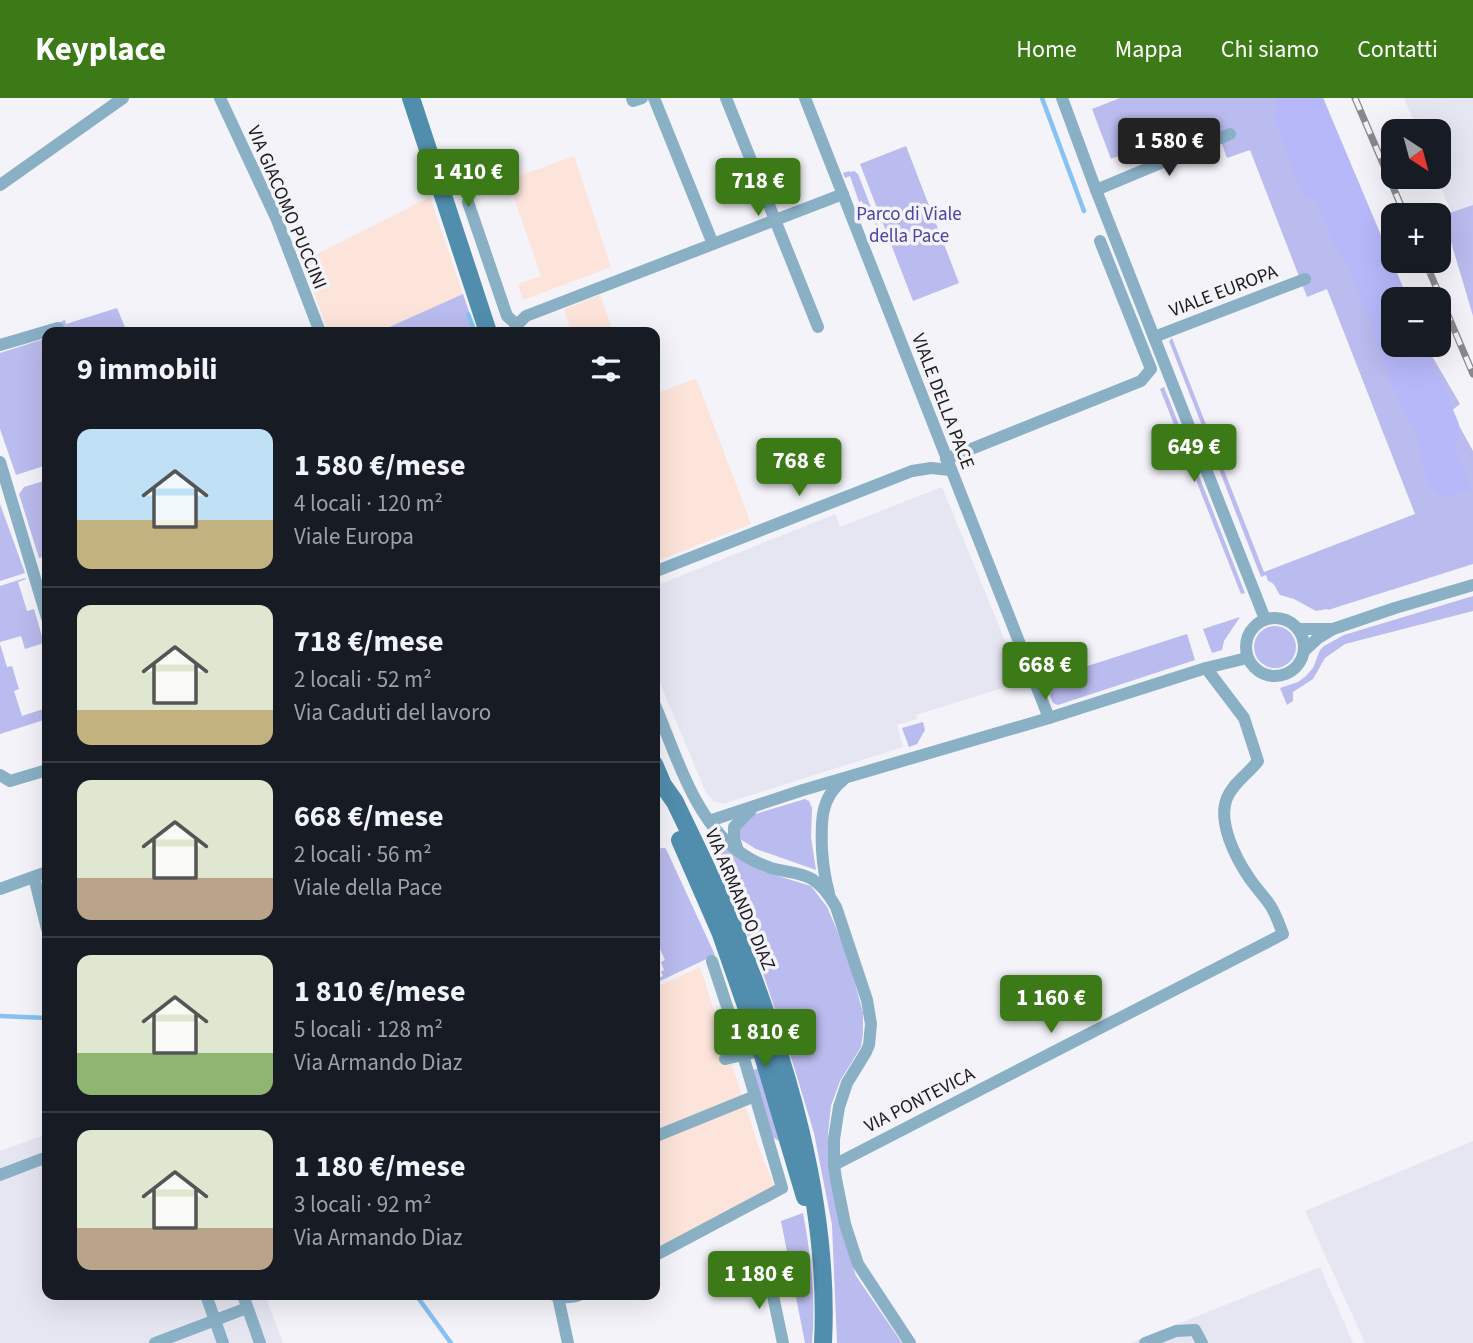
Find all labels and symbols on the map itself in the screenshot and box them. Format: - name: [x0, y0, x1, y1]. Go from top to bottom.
- pin: 1 580 €: [1104, 118, 1234, 178]
- north arrow: [1381, 119, 1451, 189]
- street label: VIA GIACOMO PUCCINI: [240, 122, 333, 294]
- pin: 1 410 €: [403, 150, 533, 209]
- pin: 718 €: [709, 158, 807, 218]
- park label: Parco di Viale della Pace: [856, 201, 962, 250]
- street label: VIALE EUROPA: [1165, 258, 1282, 324]
- street label: VIALE DELLA PACE: [904, 330, 981, 473]
- pin: 649 €: [1145, 424, 1243, 484]
- pin: 768 €: [750, 438, 848, 498]
- pin: 668 €: [996, 642, 1094, 702]
- street label: VIA ARMANDO DIAZ: [698, 825, 782, 975]
- pin: 1 160 €: [986, 976, 1116, 1035]
- pin: 1 810 €: [700, 1010, 830, 1069]
- street label: VIA PONTEVICA: [860, 1061, 980, 1140]
- pin: 1 180 €: [694, 1252, 824, 1311]

